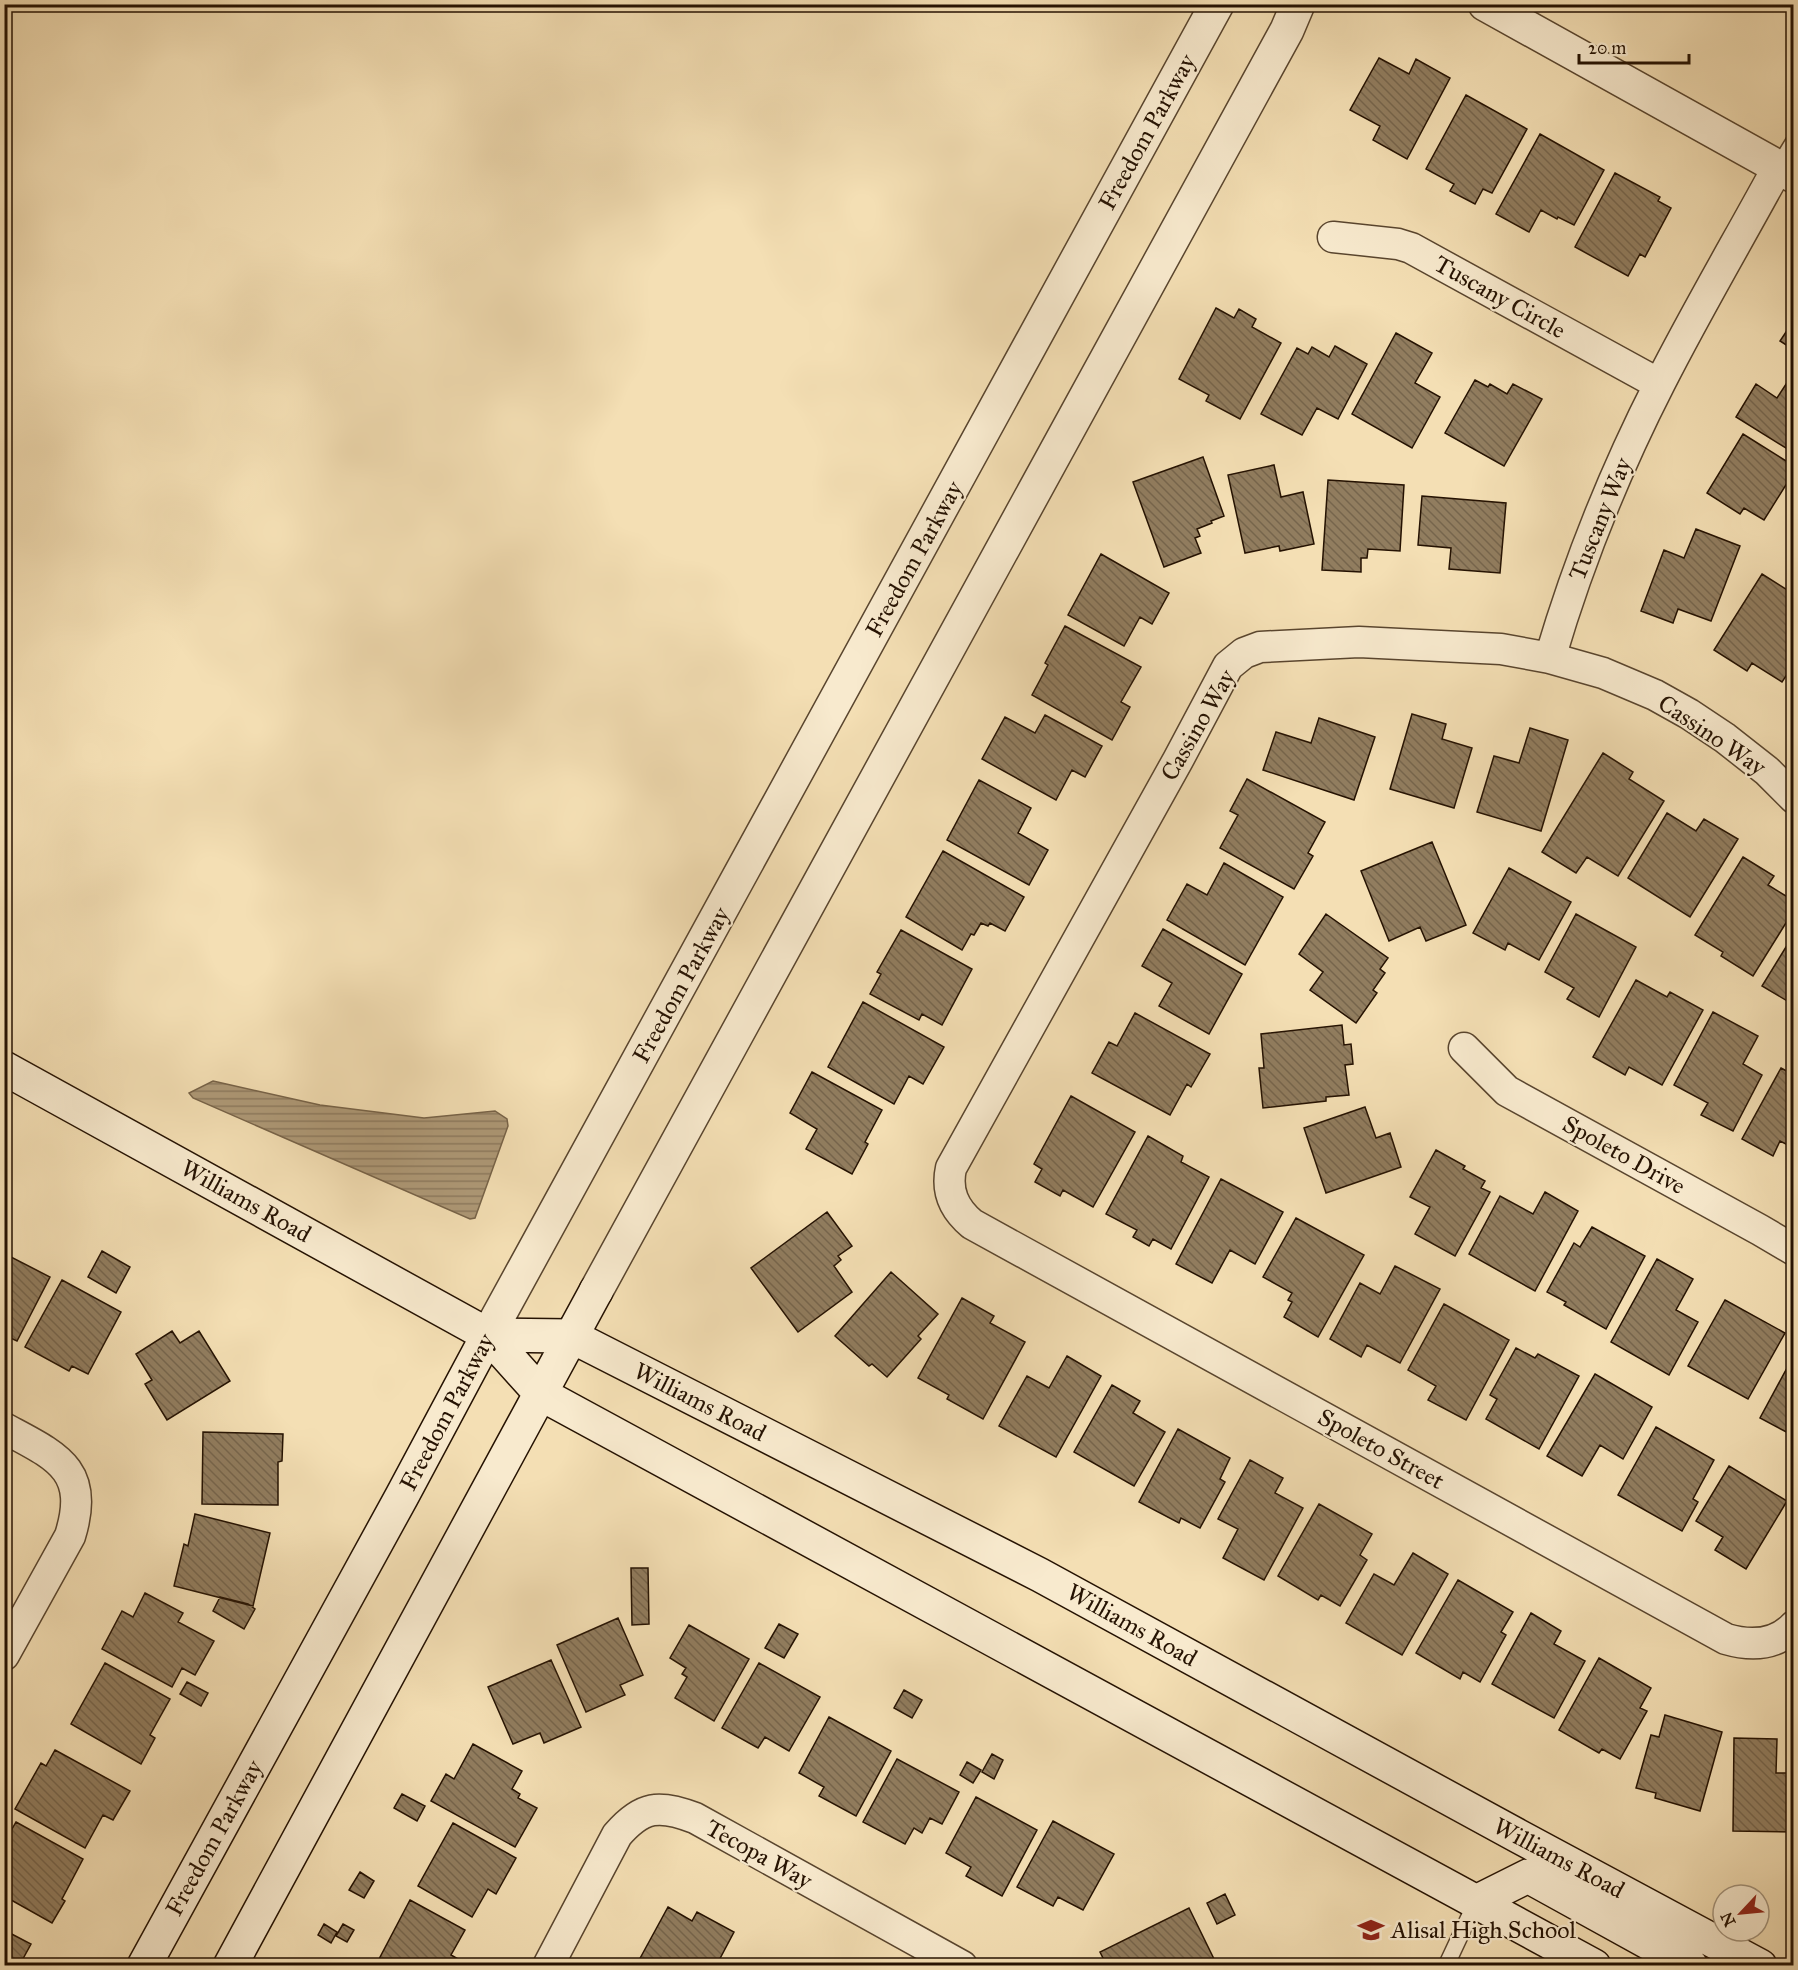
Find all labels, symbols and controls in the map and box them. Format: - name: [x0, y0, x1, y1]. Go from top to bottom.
- scale bar: [1579, 27, 1688, 65]
- text: 20 m: [1588, 37, 1626, 59]
- street label: Freedom Parkway: [1092, 48, 1203, 215]
- street label: Tuscany Circle: [1429, 249, 1571, 345]
- street label: Tuscany Way: [1562, 453, 1638, 585]
- street label: Freedom Parkway: [859, 475, 970, 642]
- street label: Cassino Way: [1154, 663, 1242, 786]
- street label: Cassino Way: [1652, 688, 1772, 782]
- street label: Freedom Parkway: [626, 901, 737, 1068]
- street label: Spoleto Drive: [1557, 1109, 1691, 1201]
- street label: Williams Road: [176, 1153, 316, 1249]
- street label: Freedom Parkway: [393, 1328, 501, 1496]
- street label: Williams Road: [629, 1356, 771, 1448]
- street label: Spoleto Street: [1313, 1402, 1450, 1496]
- street label: Williams Road: [1062, 1577, 1202, 1673]
- street label: Freedom Parkway: [159, 1754, 270, 1921]
- street label: Williams Road: [1488, 1811, 1630, 1905]
- street label: Tecopa Way: [701, 1813, 818, 1896]
- north arrow: [1711, 1883, 1771, 1943]
- text: N: [1716, 1909, 1739, 1930]
- school or university icon: Alisal High School: [1356, 1915, 1386, 1945]
- place label: Alisal High School: [1390, 1915, 1576, 1945]

